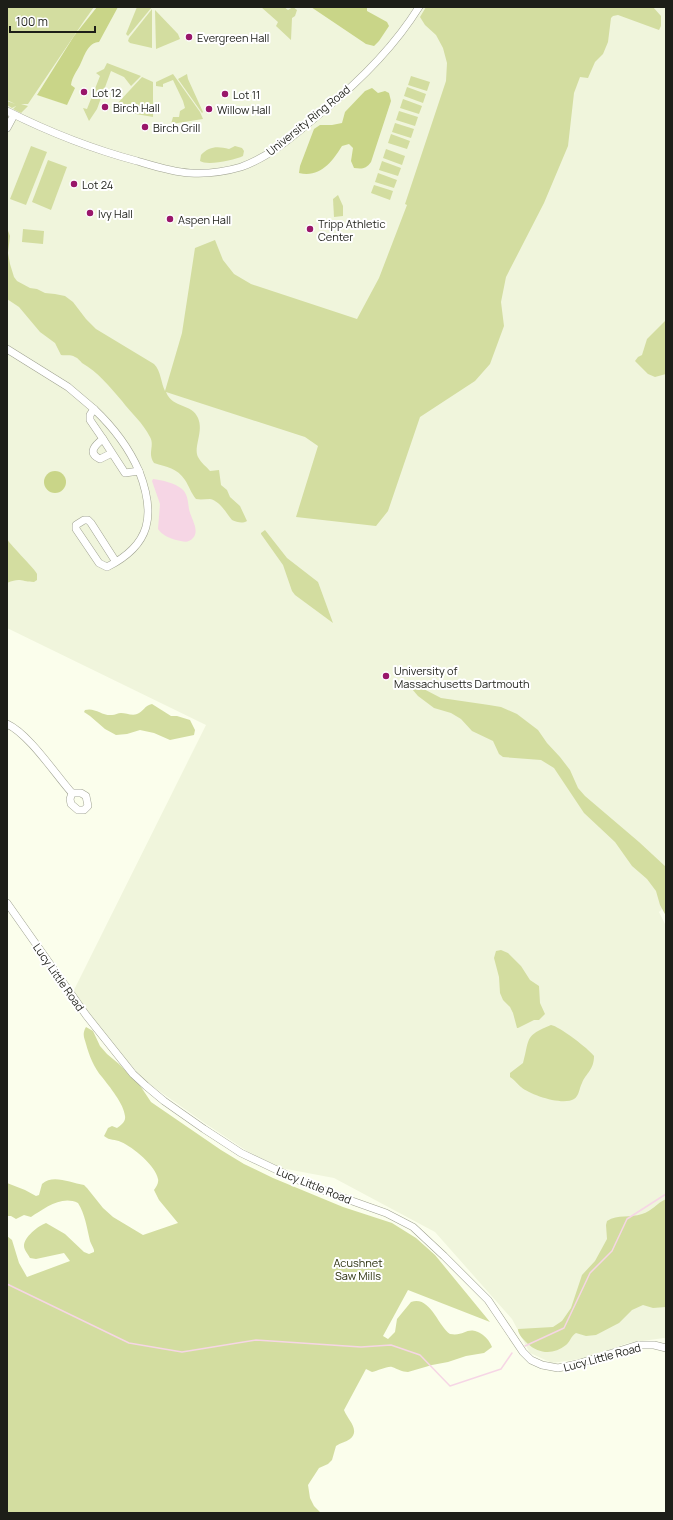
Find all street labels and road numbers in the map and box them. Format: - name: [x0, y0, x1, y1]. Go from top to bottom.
- street label: University Ring Road: [263, 82, 353, 158]
- street label: Lucy Little Road: [30, 940, 88, 1014]
- street label: Lucy Little Road: [274, 1163, 354, 1207]
- street label: Lucy Little Road: [562, 1339, 642, 1375]

